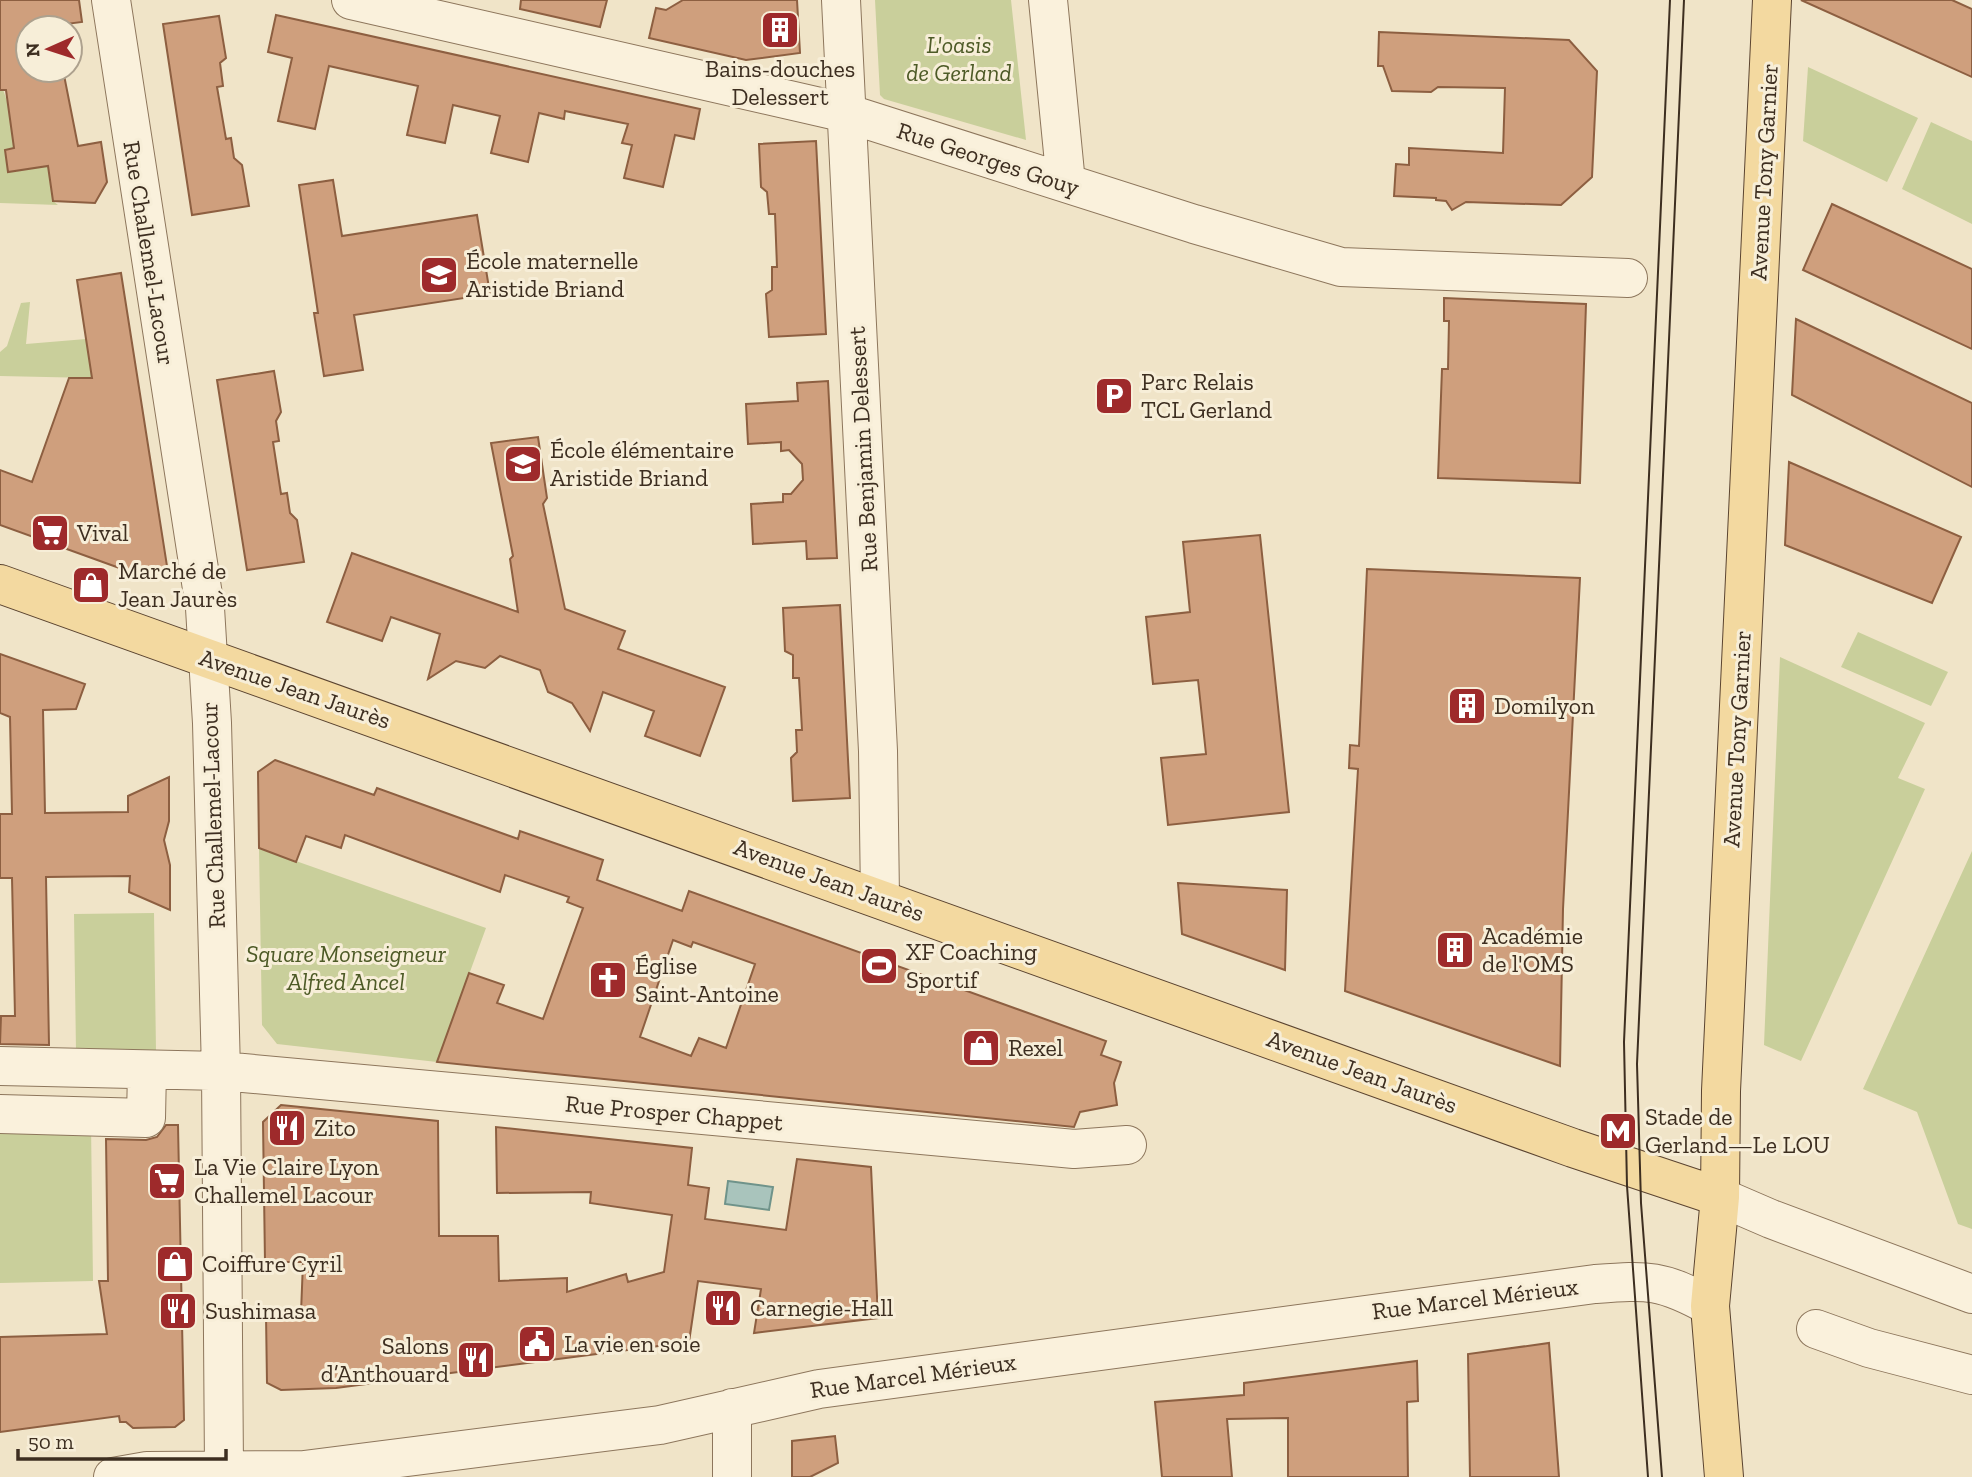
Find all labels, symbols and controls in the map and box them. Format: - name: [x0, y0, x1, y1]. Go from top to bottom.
- building icon: Bains-douches Delessert: [759, 9, 801, 51]
- north arrow: [14, 14, 84, 84]
- park label: L'oasis de Gerland: [906, 30, 1012, 87]
- text: N: [21, 42, 44, 58]
- place label: Bains-douches Delessert: [705, 54, 855, 111]
- street label: Avenue Tony Garnier: [1743, 63, 1784, 281]
- street label: Rue Georges Gouy: [893, 115, 1084, 202]
- street label: Rue Challemel-Lacour: [117, 139, 182, 367]
- place label: École maternelle Aristide Briand: [466, 246, 638, 303]
- school or university icon: École maternelle Aristide Briand: [418, 254, 460, 296]
- street label: Rue Benjamin Delessert: [842, 325, 883, 573]
- place label: Parc Relais TCL Gerland: [1141, 367, 1272, 424]
- parking icon: Parc Relais TCL Gerland: [1093, 375, 1135, 417]
- place label: École élémentaire Aristide Briand: [550, 435, 734, 492]
- school or university icon: École élémentaire Aristide Briand: [502, 443, 544, 485]
- supermarket icon: Vival: [29, 512, 71, 554]
- place label: Vival: [76, 518, 129, 547]
- place label: Marché de Jean Jaurès: [118, 556, 237, 613]
- shop icon: Marché de Jean Jaurès: [70, 564, 112, 606]
- street label: Avenue Tony Garnier: [1716, 630, 1757, 848]
- street label: Avenue Jean Jaurès: [196, 642, 395, 735]
- building icon: Domilyon: [1446, 685, 1488, 727]
- place label: Domilyon: [1494, 691, 1595, 720]
- street label: Rue Challemel-Lacour: [194, 701, 231, 929]
- street label: Avenue Jean Jaurès: [730, 832, 928, 927]
- place label: Académie de l'OMS: [1482, 921, 1583, 978]
- building icon: Académie de l'OMS: [1434, 929, 1476, 971]
- place label: XF Coaching Sportif: [906, 937, 1037, 994]
- park label: Square Monseigneur Alfred Ancel: [246, 939, 447, 996]
- sports icon: XF Coaching Sportif: [858, 945, 900, 987]
- place label: Église Saint-Antoine: [635, 951, 779, 1008]
- church icon: Église Saint-Antoine: [587, 959, 629, 1001]
- street label: Avenue Jean Jaurès: [1263, 1024, 1461, 1119]
- shop icon: Rexel: [960, 1027, 1002, 1069]
- place label: Rexel: [1008, 1033, 1063, 1062]
- street label: Rue Prosper Chappet: [564, 1089, 784, 1136]
- place label: Stade de Gerland—Le LOU: [1645, 1102, 1830, 1159]
- restaurant icon: Zito: [266, 1107, 308, 1149]
- metro station icon: Stade de Gerland—Le LOU: [1597, 1110, 1639, 1152]
- place label: Zito: [314, 1113, 356, 1142]
- place label: La Vie Claire Lyon Challemel Lacour: [194, 1152, 379, 1209]
- supermarket icon: La Vie Claire Lyon Challemel Lacour: [146, 1160, 188, 1202]
- shop icon: Coiffure Cyril: [154, 1243, 196, 1285]
- place label: Coiffure Cyril: [202, 1249, 343, 1278]
- street label: Rue Marcel Mérieux: [1370, 1271, 1580, 1326]
- restaurant icon: Carnegie-Hall: [702, 1287, 744, 1329]
- restaurant icon: Sushimasa: [157, 1290, 199, 1332]
- place label: Carnegie-Hall: [750, 1293, 893, 1322]
- place label: Sushimasa: [205, 1296, 317, 1325]
- public building icon: La vie en soie: [516, 1323, 558, 1365]
- place label: La vie en soie: [564, 1329, 701, 1358]
- place label: Salons d’Anthouard: [321, 1331, 449, 1388]
- restaurant icon: Salons d’Anthouard: [455, 1339, 497, 1381]
- street label: Rue Marcel Mérieux: [808, 1347, 1018, 1404]
- scale bar: [18, 1418, 226, 1462]
- text: 50 m: [28, 1429, 74, 1454]

